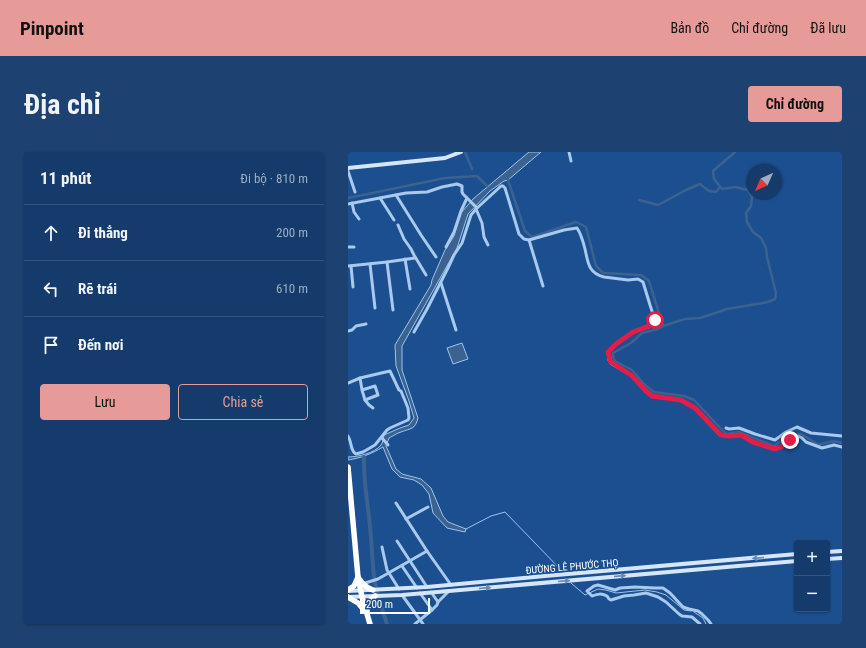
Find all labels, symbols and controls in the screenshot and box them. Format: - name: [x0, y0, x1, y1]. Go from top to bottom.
- text: Pinpoint: [20, 17, 84, 40]
- text: Bản đồ: [670, 20, 709, 36]
- text: Chỉ đường: [731, 20, 788, 36]
- text: Đã lưu: [810, 20, 846, 36]
- button: Chỉ đường: [748, 86, 842, 122]
- text: Địa chỉ: [24, 88, 101, 121]
- north arrow: [746, 164, 782, 200]
- text: 11 phút: [40, 168, 91, 188]
- text: Đi bộ · 810 m: [240, 171, 308, 186]
- icon: ahead: [40, 222, 62, 244]
- text: Đi thẳng: [78, 224, 128, 242]
- text: 200 m: [276, 225, 308, 240]
- icon: left: [40, 278, 62, 300]
- text: Rẽ trái: [78, 280, 117, 298]
- text: 610 m: [276, 281, 308, 296]
- route start: [646, 311, 664, 329]
- icon: arrive: [40, 334, 62, 356]
- text: Đến nơi: [78, 336, 124, 354]
- button: Lưu: [40, 384, 170, 420]
- button: Chia sẻ: [178, 384, 308, 420]
- route end: [781, 431, 799, 449]
- map controls: [794, 540, 830, 612]
- button: +: [794, 540, 830, 576]
- one-way arrow: [752, 554, 764, 561]
- street label: ĐƯỜNG LÊ PHƯỚC THỌ: [525, 556, 619, 577]
- one-way arrow: [614, 573, 626, 579]
- button: −: [794, 576, 830, 612]
- one-way arrow: [558, 578, 570, 585]
- one-way arrow: [479, 584, 491, 591]
- scale bar: [360, 596, 430, 615]
- text: 200 m: [366, 598, 393, 611]

